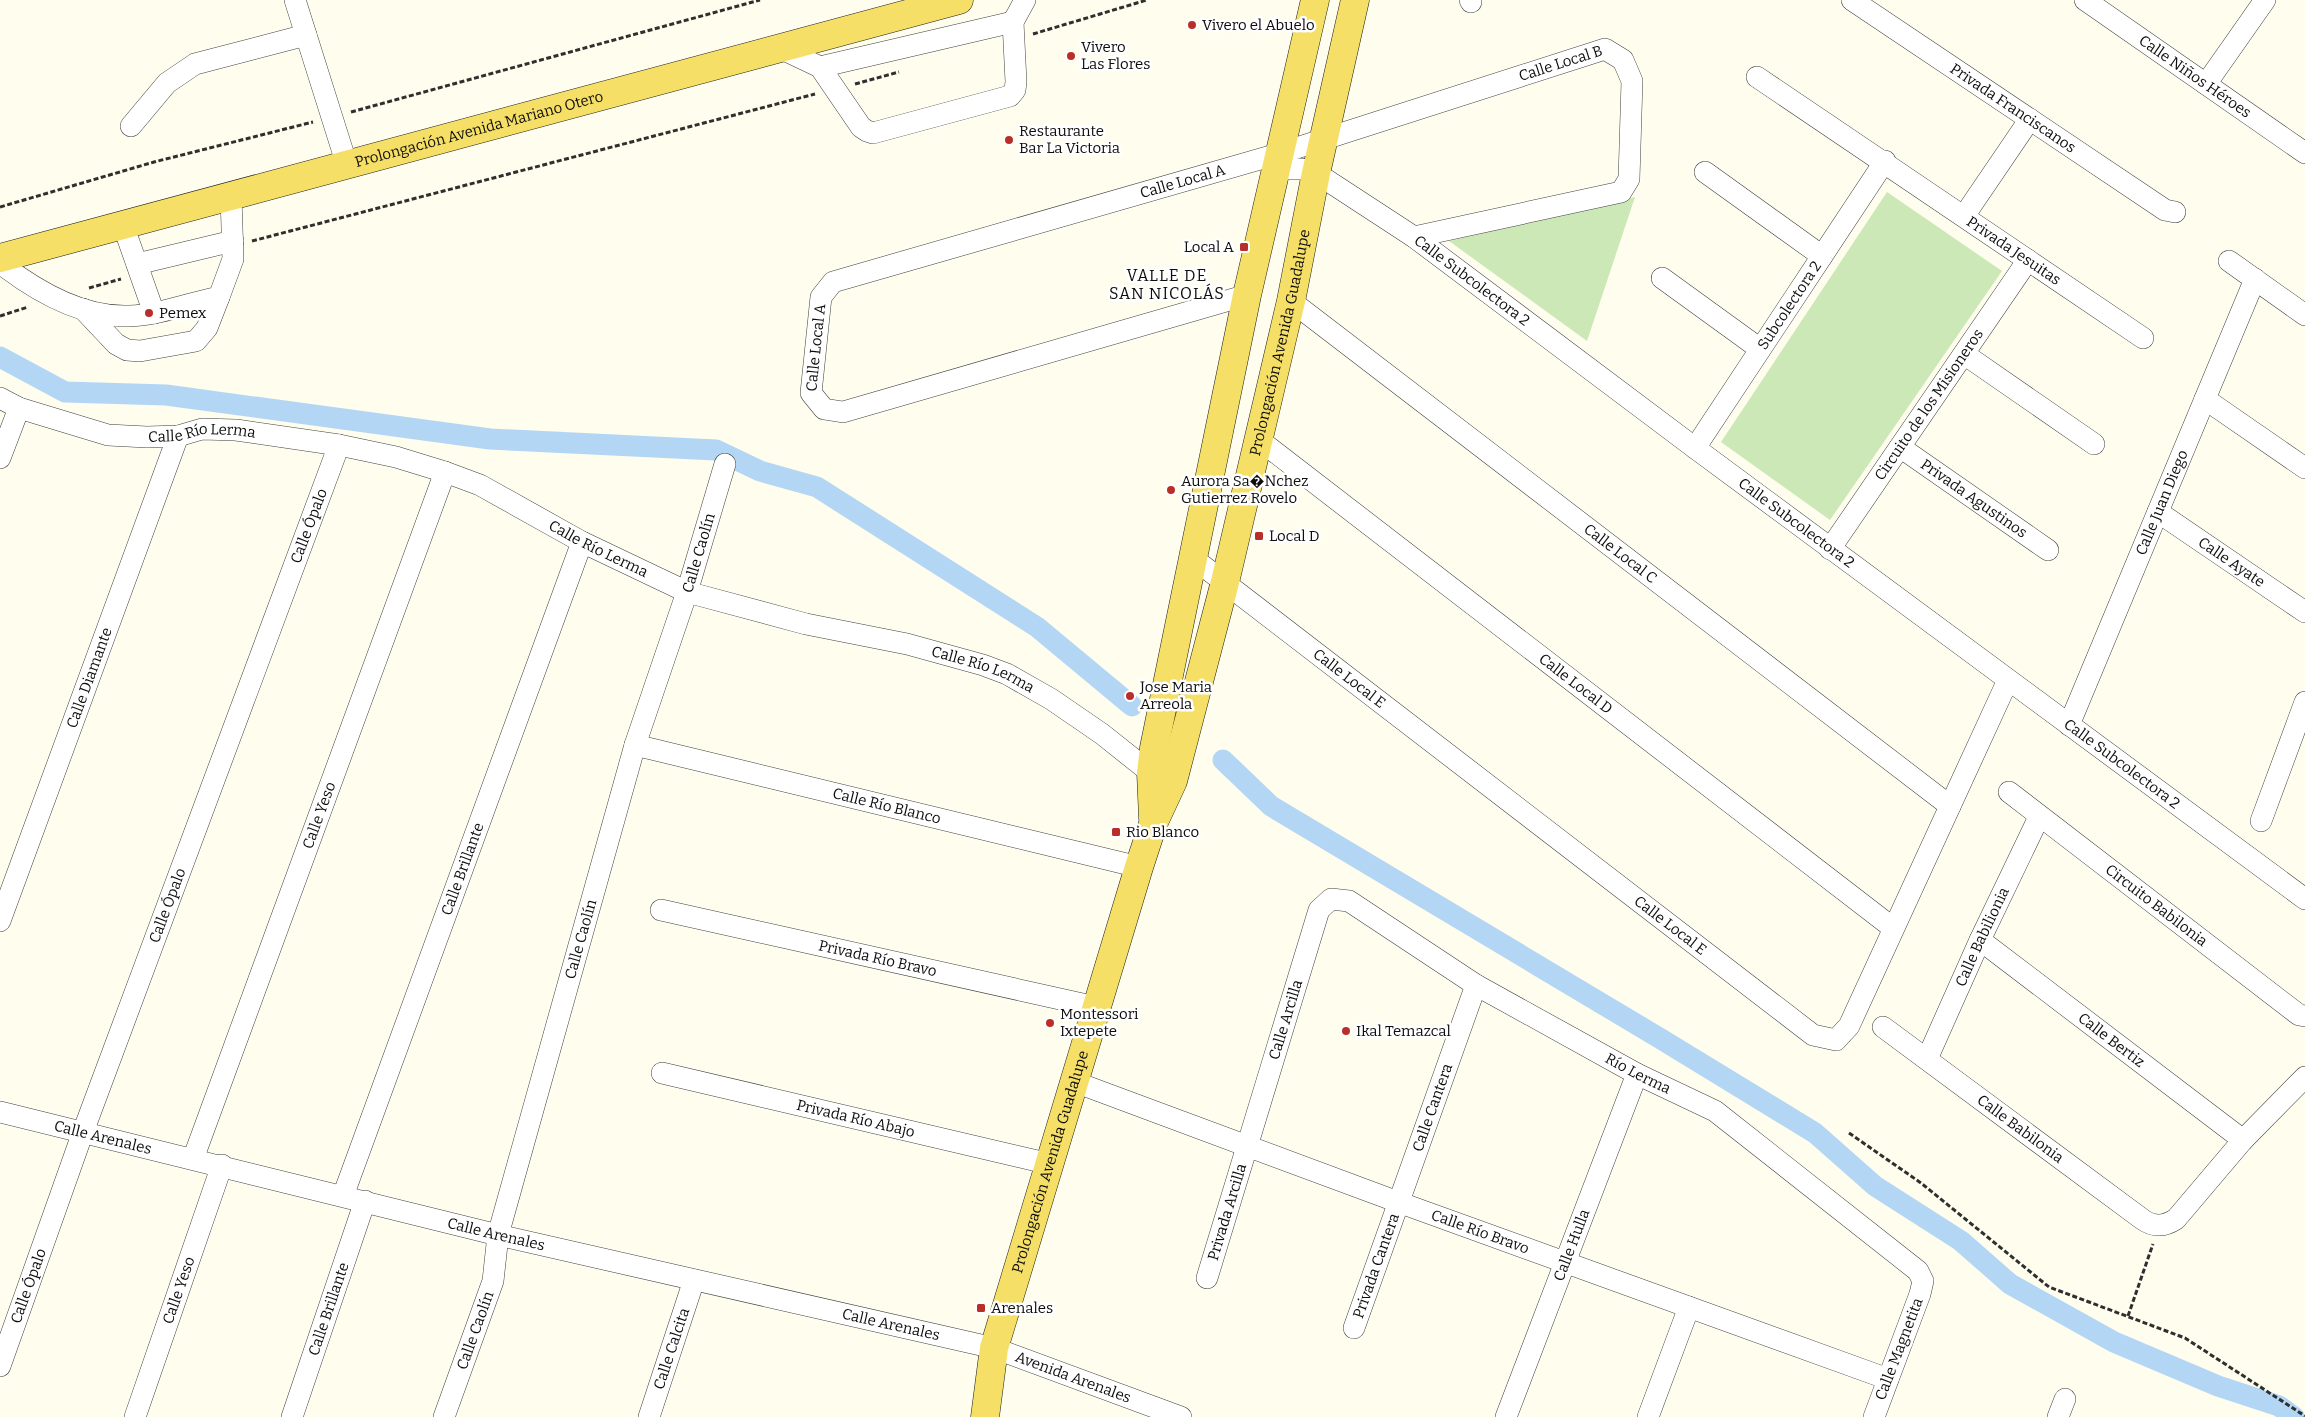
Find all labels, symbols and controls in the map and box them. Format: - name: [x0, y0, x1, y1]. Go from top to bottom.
- place label: Vivero el Abuelo: [1202, 16, 1315, 34]
- marker: Vivero el Abuelo: [1186, 19, 1198, 31]
- street label: Calle Niños Héroes: [2136, 31, 2255, 122]
- place label: Vivero Las Flores: [1081, 38, 1150, 73]
- street label: Calle Local B: [1516, 41, 1605, 85]
- marker: Vivero Las Flores: [1065, 50, 1077, 62]
- street label: Privada Franciscanos: [1947, 60, 2079, 157]
- street label: Prolongación Avenida Mariano Otero: [353, 87, 605, 171]
- place label: Restaurante Bar La Victoria: [1019, 122, 1120, 157]
- marker: Restaurante Bar La Victoria: [1003, 134, 1015, 146]
- street label: Calle Local A: [1138, 160, 1228, 202]
- street label: Privada Jesuitas: [1963, 212, 2064, 289]
- street label: Prolongación Avenida Guadalupe: [1246, 228, 1314, 458]
- street label: Calle Subcolectora 2: [1411, 231, 1533, 330]
- place label: Local A: [1184, 238, 1234, 256]
- marker: Local A: [1238, 241, 1250, 253]
- street label: Subcolectora 2: [1754, 258, 1825, 353]
- district label: VALLE DE SAN NICOLÁS: [1109, 266, 1225, 303]
- street label: Calle Local A: [802, 303, 829, 392]
- place label: Pemex: [159, 304, 207, 322]
- marker: Pemex: [143, 307, 155, 319]
- street label: Circuito de los Misioneros: [1871, 326, 1987, 484]
- street label: Calle Río Lerma: [148, 420, 257, 446]
- street label: Calle Juan Diego: [2132, 447, 2192, 558]
- street label: Privada Agustinos: [1917, 455, 2031, 542]
- place label: Aurora Sa�Nchez Gutierrez Rovelo: [1181, 472, 1308, 507]
- street label: Calle Subcolectora 2: [1735, 474, 1858, 572]
- marker: Aurora Sa�Nchez Gutierrez Rovelo: [1165, 484, 1177, 496]
- street label: Calle Ópalo: [287, 486, 331, 566]
- street label: Calle Caolín: [678, 511, 719, 595]
- street label: Calle Río Lerma: [546, 516, 651, 581]
- street label: Calle Local C: [1580, 520, 1660, 587]
- place label: Local D: [1269, 527, 1319, 545]
- marker: Local D: [1253, 530, 1265, 542]
- street label: Calle Ayate: [2195, 533, 2268, 591]
- street label: Calle Diamante: [63, 625, 116, 731]
- street label: Calle Río Lerma: [930, 642, 1038, 697]
- street label: Calle Local E: [1310, 645, 1389, 712]
- street label: Calle Local D: [1535, 650, 1616, 718]
- place label: Jose Maria Arreola: [1139, 678, 1212, 713]
- marker: Jose Maria Arreola: [1124, 690, 1136, 702]
- street label: Calle Subcolectora 2: [2060, 715, 2184, 812]
- street label: Calle Yeso: [299, 779, 340, 851]
- street label: Calle Río Blanco: [831, 784, 943, 828]
- street label: Calle Brillante: [437, 820, 488, 918]
- place label: Rio Blanco: [1126, 823, 1199, 841]
- marker: Rio Blanco: [1110, 826, 1122, 838]
- street label: Circuito Babilonia: [2102, 861, 2211, 950]
- street label: Calle Ópalo: [145, 866, 190, 945]
- street label: Calle Babilionia: [1951, 884, 2013, 989]
- street label: Calle Local E: [1631, 892, 1710, 959]
- street label: Calle Caolín: [561, 897, 601, 981]
- street label: Privada Río Bravo: [817, 936, 939, 980]
- street label: Calle Arcilla: [1265, 977, 1306, 1062]
- place label: Montessori Ixtepete: [1060, 1005, 1139, 1040]
- street label: Calle Bertiz: [2074, 1009, 2148, 1071]
- marker: Montessori Ixtepete: [1044, 1017, 1056, 1029]
- place label: Ikal Temazcal: [1356, 1022, 1451, 1040]
- marker: Ikal Temazcal: [1340, 1025, 1352, 1037]
- street label: Prolongación Avenida Guadalupe: [1008, 1048, 1092, 1275]
- street label: Río Lerma: [1602, 1049, 1674, 1098]
- street label: Calle Cantera: [1408, 1061, 1456, 1154]
- street label: Calle Babilonia: [1974, 1091, 2067, 1167]
- street label: Privada Río Abajo: [795, 1096, 917, 1141]
- street label: Calle Arenales: [52, 1117, 153, 1158]
- street label: Privada Arcilla: [1204, 1161, 1250, 1263]
- street label: Calle Río Bravo: [1429, 1206, 1532, 1258]
- street label: Calle Hulla: [1550, 1207, 1594, 1284]
- street label: Privada Cantera: [1349, 1211, 1403, 1321]
- street label: Calle Arenales: [446, 1214, 547, 1254]
- street label: Calle Ópalo: [7, 1246, 50, 1326]
- street label: Calle Yeso: [159, 1254, 199, 1326]
- street label: Calle Brillante: [304, 1260, 353, 1358]
- street label: Calle Caolín: [453, 1288, 498, 1372]
- street label: Calle Magnetita: [1871, 1295, 1927, 1403]
- place label: Arenales: [991, 1299, 1053, 1317]
- marker: Arenales: [975, 1302, 987, 1314]
- street label: Calle Calcita: [650, 1305, 693, 1392]
- street label: Calle Arenales: [840, 1305, 942, 1344]
- street label: Avenida Arenales: [1013, 1348, 1133, 1407]

